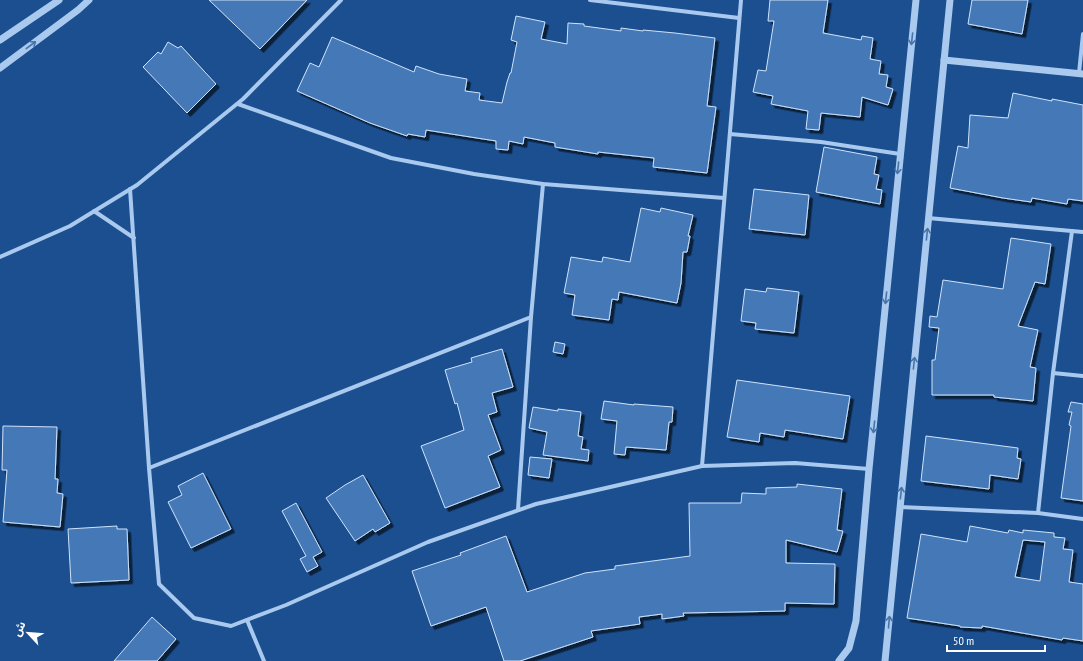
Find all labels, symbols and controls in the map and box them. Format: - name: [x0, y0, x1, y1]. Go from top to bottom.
- one-way arrow: [908, 32, 915, 45]
- one-way arrow: [26, 41, 37, 49]
- one-way arrow: [895, 161, 902, 174]
- one-way arrow: [923, 228, 930, 241]
- one-way arrow: [882, 291, 890, 304]
- one-way arrow: [910, 357, 918, 370]
- one-way arrow: [870, 420, 877, 433]
- one-way arrow: [898, 487, 905, 500]
- north arrow: [8, 613, 48, 653]
- one-way arrow: [885, 616, 893, 629]
- text: ش: [9, 619, 29, 638]
- scale bar: [947, 627, 1045, 653]
- text: 50 m: [953, 633, 974, 648]

